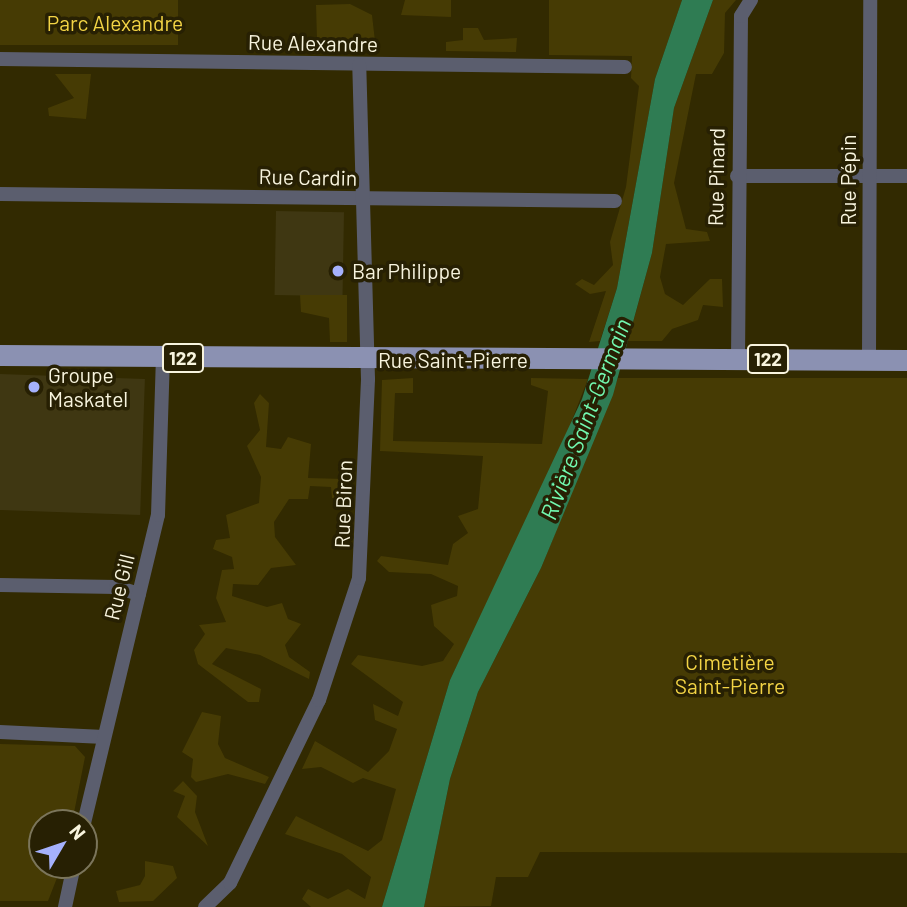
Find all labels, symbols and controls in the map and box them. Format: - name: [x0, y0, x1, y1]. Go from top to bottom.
- park label: Parc Alexandre: [47, 10, 183, 36]
- street label: Rue Alexandre: [248, 29, 378, 57]
- street label: Rue Pinard: [703, 128, 729, 226]
- street label: Rue Pépin: [835, 134, 861, 226]
- street label: Rue Cardin: [259, 164, 357, 190]
- place label: Bar Philippe: [352, 258, 461, 284]
- marker: Bar Philippe: [330, 263, 346, 279]
- water label: Rivière Saint-Germain: [534, 314, 636, 524]
- road number: 122: [160, 342, 206, 374]
- road number: 122: [745, 344, 791, 374]
- street label: Rue Saint-Pierre: [378, 347, 528, 373]
- place label: Groupe Maskatel: [48, 362, 128, 412]
- marker: Groupe Maskatel: [26, 379, 42, 395]
- street label: Rue Biron: [329, 459, 357, 549]
- street label: Rue Gill: [99, 551, 139, 623]
- park label: Cimetière Saint-Pierre: [675, 649, 785, 699]
- north arrow: [28, 809, 98, 879]
- text: N: [65, 820, 91, 844]

